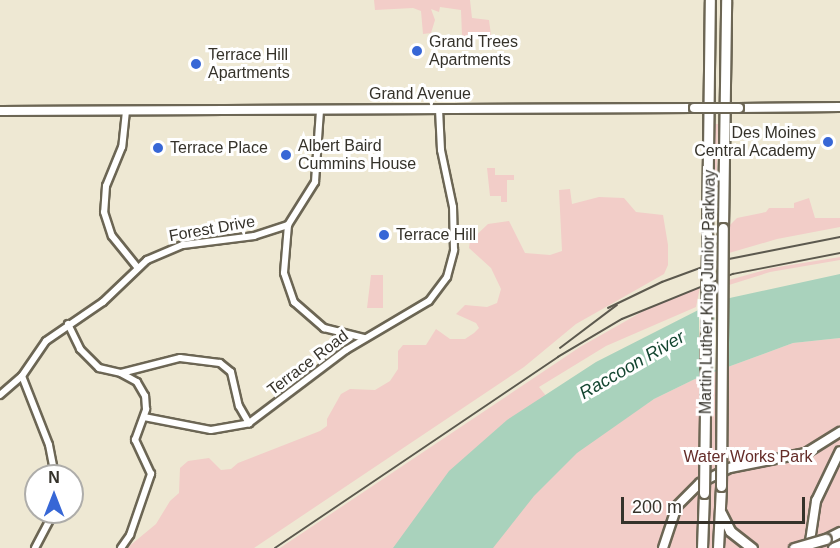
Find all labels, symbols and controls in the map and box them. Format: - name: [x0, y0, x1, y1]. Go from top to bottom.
- place label: Grand Trees Apartments: [429, 32, 518, 70]
- marker: Grand Trees Apartments: [410, 44, 424, 58]
- place label: Terrace Hill Apartments: [208, 45, 290, 83]
- marker: Terrace Hill Apartments: [189, 57, 203, 71]
- street label: Grand Avenue: [369, 84, 471, 104]
- place label: Des Moines Central Academy: [693, 123, 816, 161]
- marker: Des Moines Central Academy: [821, 135, 835, 149]
- place label: Albert Baird Cummins House: [298, 136, 416, 174]
- place label: Terrace Place: [170, 138, 268, 158]
- marker: Terrace Place: [151, 141, 165, 155]
- marker: Albert Baird Cummins House: [279, 148, 293, 162]
- street label: Martin Luther King Junior Parkway: [696, 170, 720, 414]
- street label: Forest Drive: [167, 212, 257, 246]
- place label: Terrace Hill: [396, 225, 476, 245]
- marker: Terrace Hill: [377, 228, 391, 242]
- street label: Terrace Road: [264, 326, 352, 400]
- water label: Raccoon River: [575, 326, 689, 404]
- park label: Water Works Park: [684, 447, 812, 467]
- north arrow: [24, 464, 84, 524]
- text: N: [48, 469, 60, 486]
- scale bar: [624, 485, 808, 523]
- text: 200 m: [632, 497, 682, 517]

